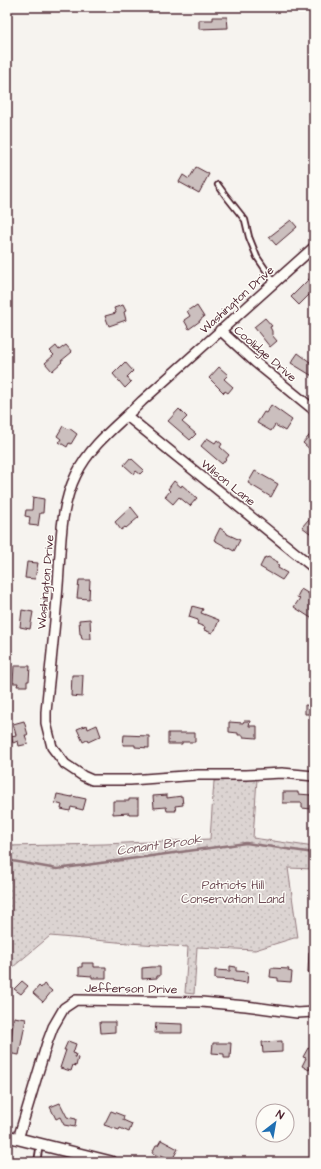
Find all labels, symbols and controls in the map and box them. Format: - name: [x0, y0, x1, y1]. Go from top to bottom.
- street label: Washington Drive: [196, 262, 279, 339]
- street label: Coolidge Drive: [229, 322, 300, 387]
- street label: Wilson Lane: [197, 456, 259, 511]
- street label: Washington Drive: [33, 534, 60, 630]
- water label: Conant Brook: [115, 830, 204, 860]
- park label: Patriots Hill Conservation Land: [181, 877, 285, 908]
- street label: Jefferson Drive: [84, 980, 178, 998]
- north arrow: [255, 1103, 295, 1143]
- text: N: [273, 1107, 287, 1123]

